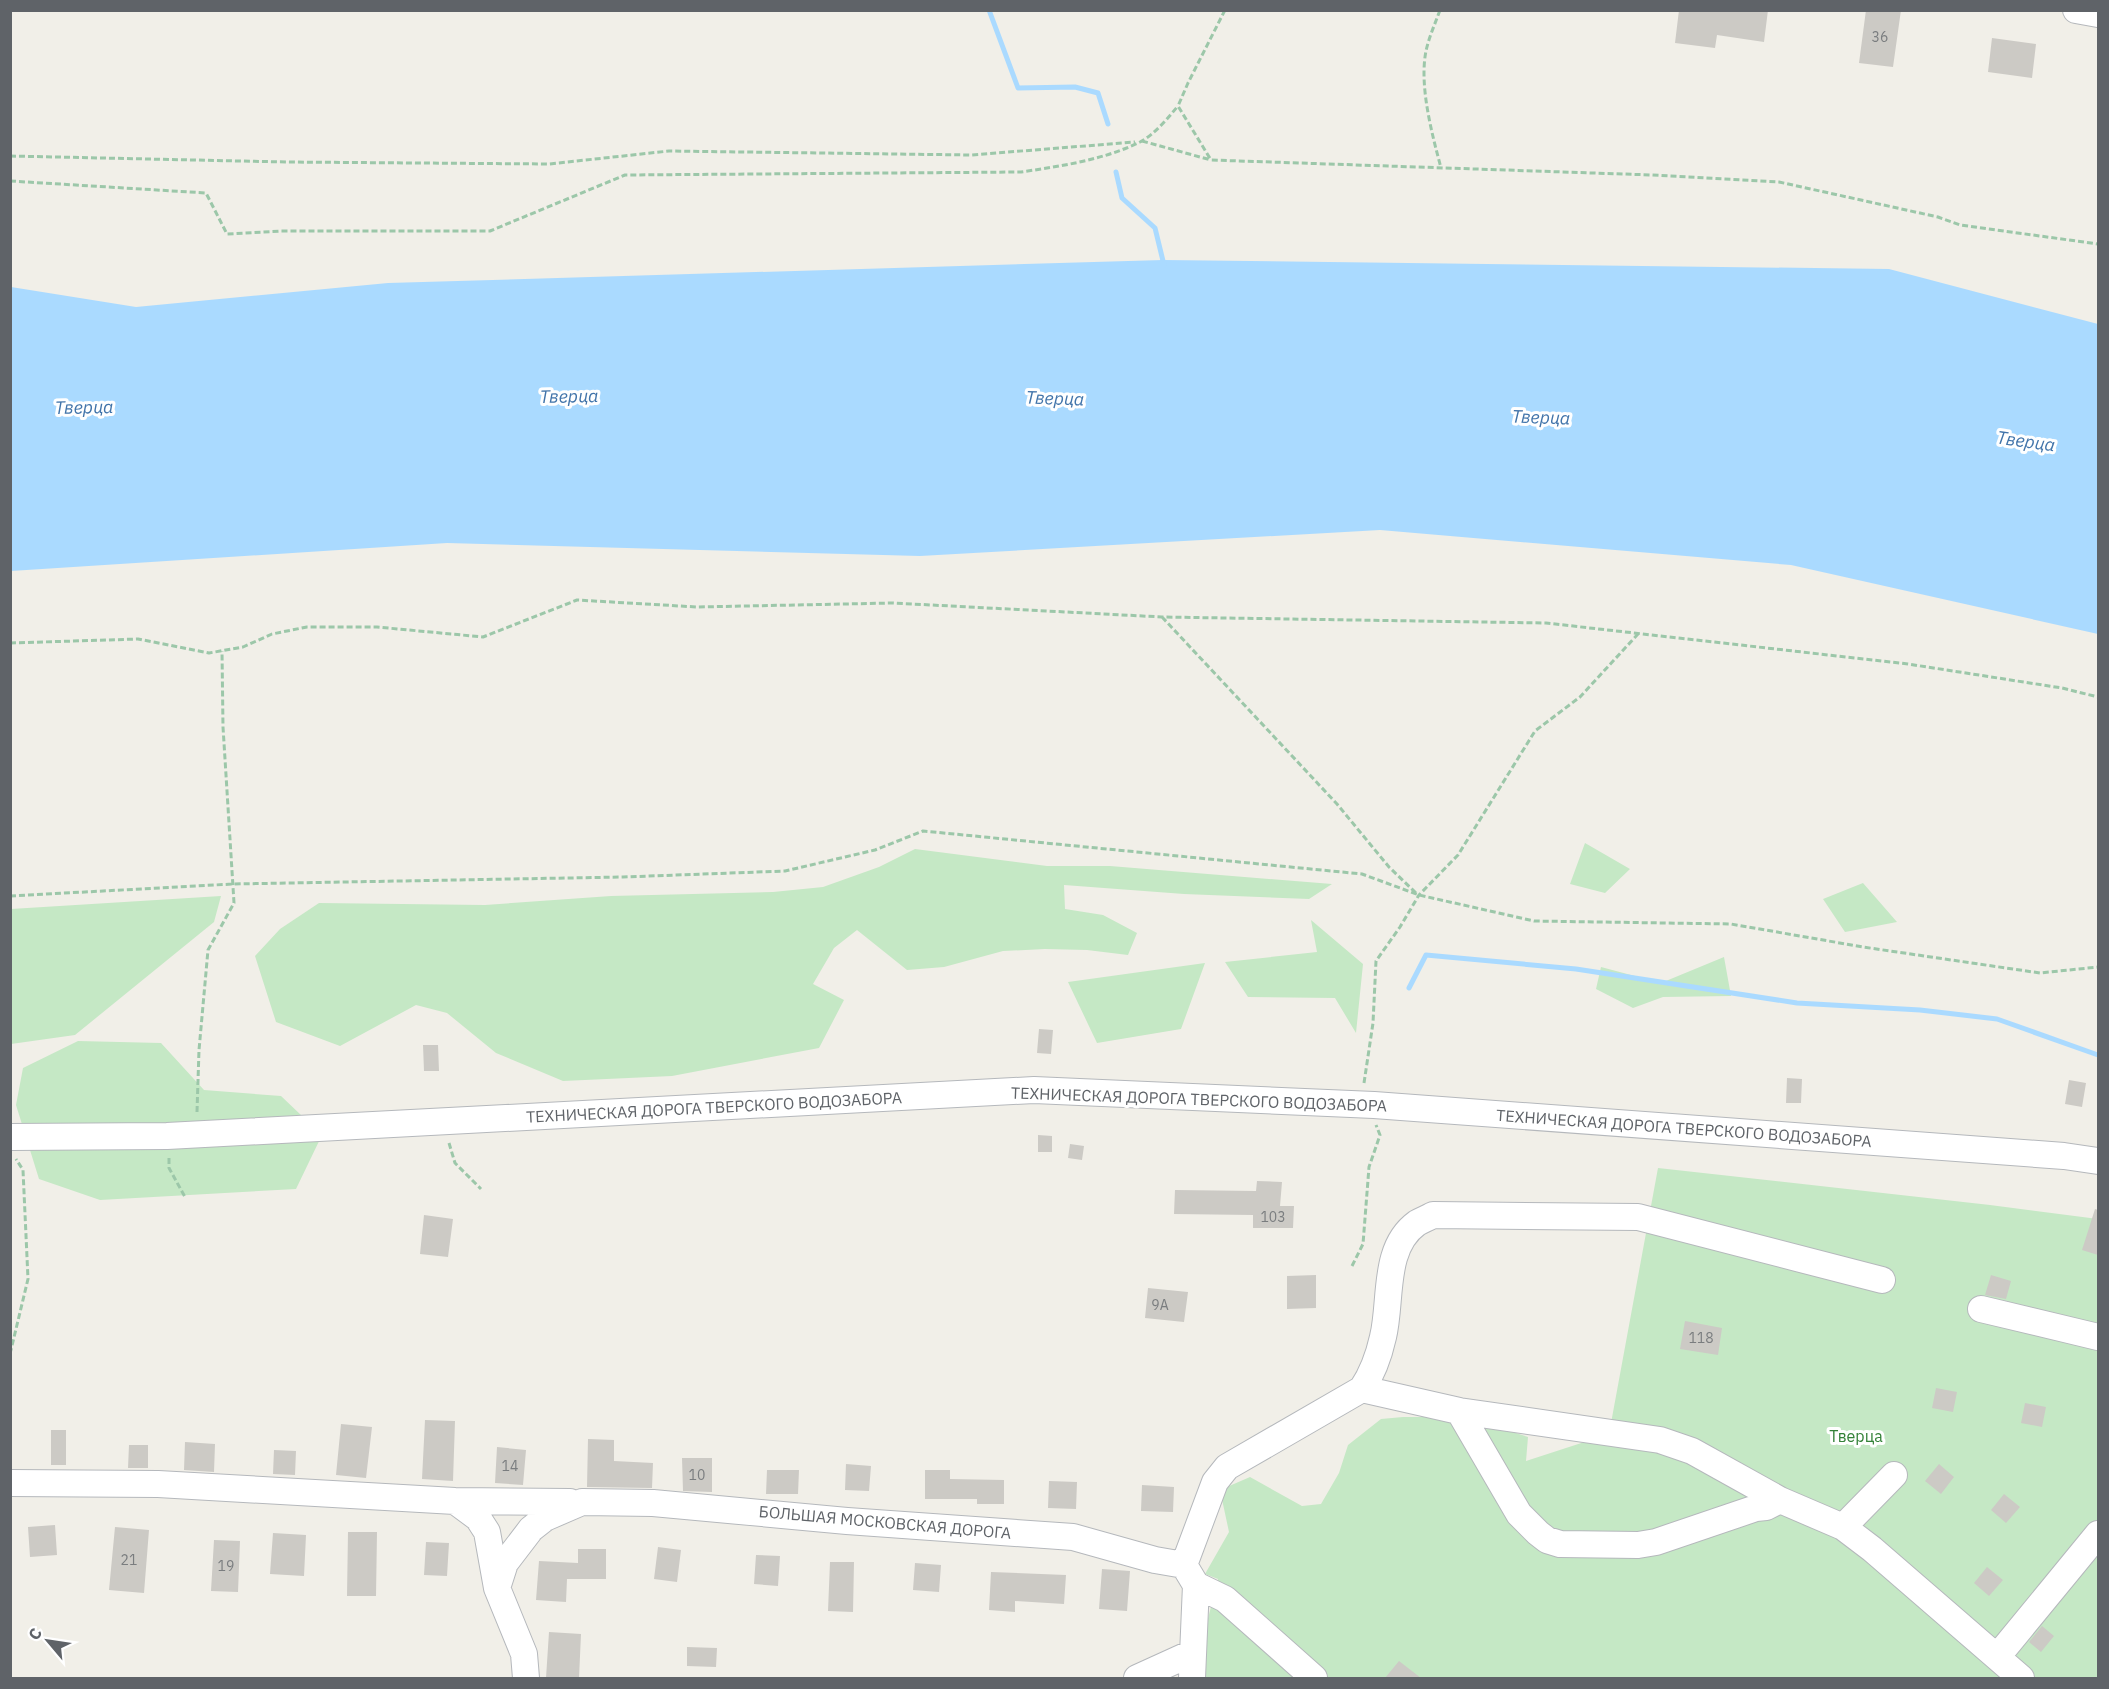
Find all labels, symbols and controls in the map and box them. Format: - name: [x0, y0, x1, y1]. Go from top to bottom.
- house number: 36: [1872, 28, 1888, 46]
- water label: Тверца: [539, 384, 599, 408]
- water label: Тверца: [1025, 385, 1085, 411]
- water label: Тверца: [54, 395, 114, 419]
- water label: Тверца: [1511, 404, 1571, 430]
- water label: Тверца: [1995, 426, 2057, 456]
- street label: ТЕХНИЧЕСКАЯ ДОРОГА ТВЕРСКОГО ВОДОЗАБОРА: [1011, 1082, 1387, 1116]
- street label: ТЕХНИЧЕСКАЯ ДОРОГА ТВЕРСКОГО ВОДОЗАБОРА: [526, 1087, 902, 1127]
- street label: ТЕХНИЧЕСКАЯ ДОРОГА ТВЕРСКОГО ВОДОЗАБОРА: [1496, 1105, 1872, 1151]
- house number: 103: [1260, 1208, 1286, 1226]
- house number: 9А: [1151, 1296, 1169, 1314]
- house number: 118: [1688, 1329, 1714, 1347]
- park label: Тверца: [1829, 1426, 1883, 1446]
- house number: 14: [502, 1457, 518, 1475]
- house number: 10: [689, 1466, 705, 1484]
- street label: БОЛЬШАЯ МОСКОВСКАЯ ДОРОГА: [758, 1501, 1012, 1543]
- house number: 21: [121, 1551, 137, 1569]
- house number: 19: [218, 1557, 234, 1575]
- north arrow: [18, 1611, 78, 1671]
- text: С: [24, 1624, 46, 1643]

